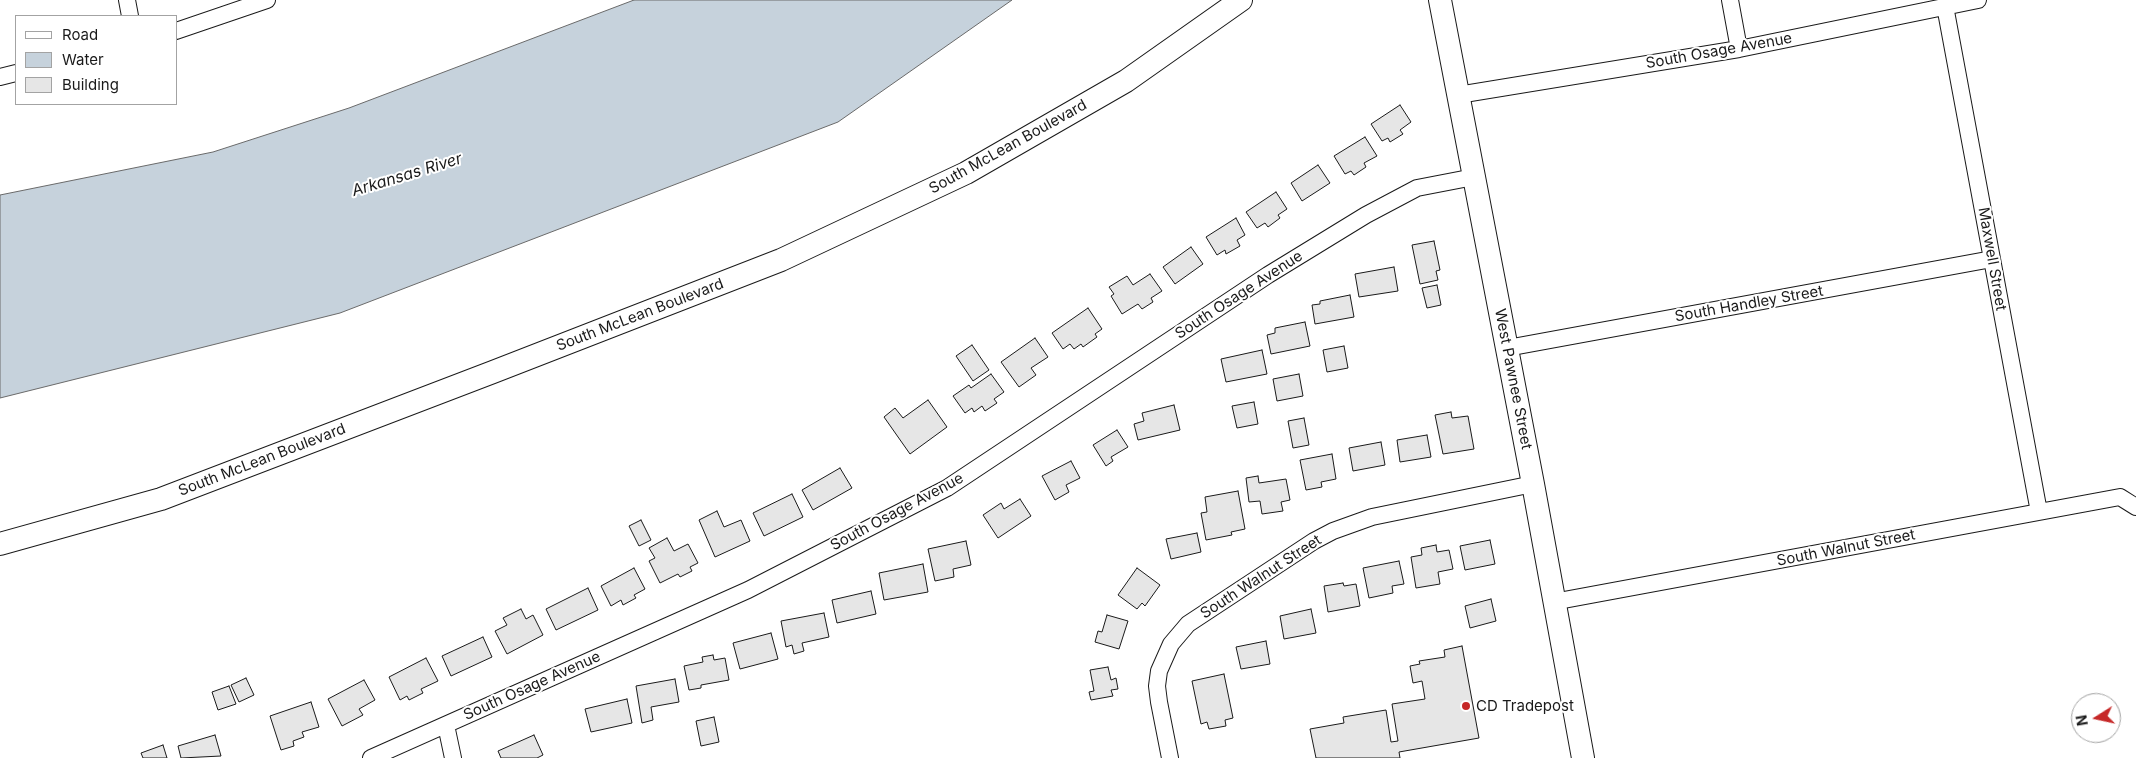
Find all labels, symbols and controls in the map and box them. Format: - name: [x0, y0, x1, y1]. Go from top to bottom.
- legend: [15, 15, 178, 105]
- text: Road: [62, 25, 98, 44]
- street label: South Osage Avenue: [1644, 29, 1794, 73]
- text: Water: [62, 50, 104, 69]
- text: Building: [62, 75, 119, 94]
- street label: South McLean Boulevard: [926, 96, 1090, 198]
- water label: Arkansas River: [350, 149, 464, 201]
- street label: Maxwell Street: [1974, 206, 2010, 312]
- street label: South Osage Avenue: [1172, 247, 1306, 343]
- street label: South McLean Boulevard: [554, 275, 726, 355]
- street label: South Handley Street: [1673, 282, 1825, 326]
- street label: West Pawnee Street: [1491, 307, 1535, 451]
- street label: South McLean Boulevard: [176, 420, 348, 500]
- street label: South Osage Avenue: [827, 469, 967, 555]
- street label: South Walnut Street: [1775, 526, 1917, 570]
- street label: South Walnut Street: [1197, 531, 1325, 623]
- street label: South Osage Avenue: [461, 648, 603, 724]
- north arrow: [2071, 693, 2121, 743]
- place label: CD Tradepost: [1476, 697, 1574, 715]
- marker: CD Tradepost: [1460, 700, 1472, 712]
- text: N: [2072, 714, 2091, 727]

